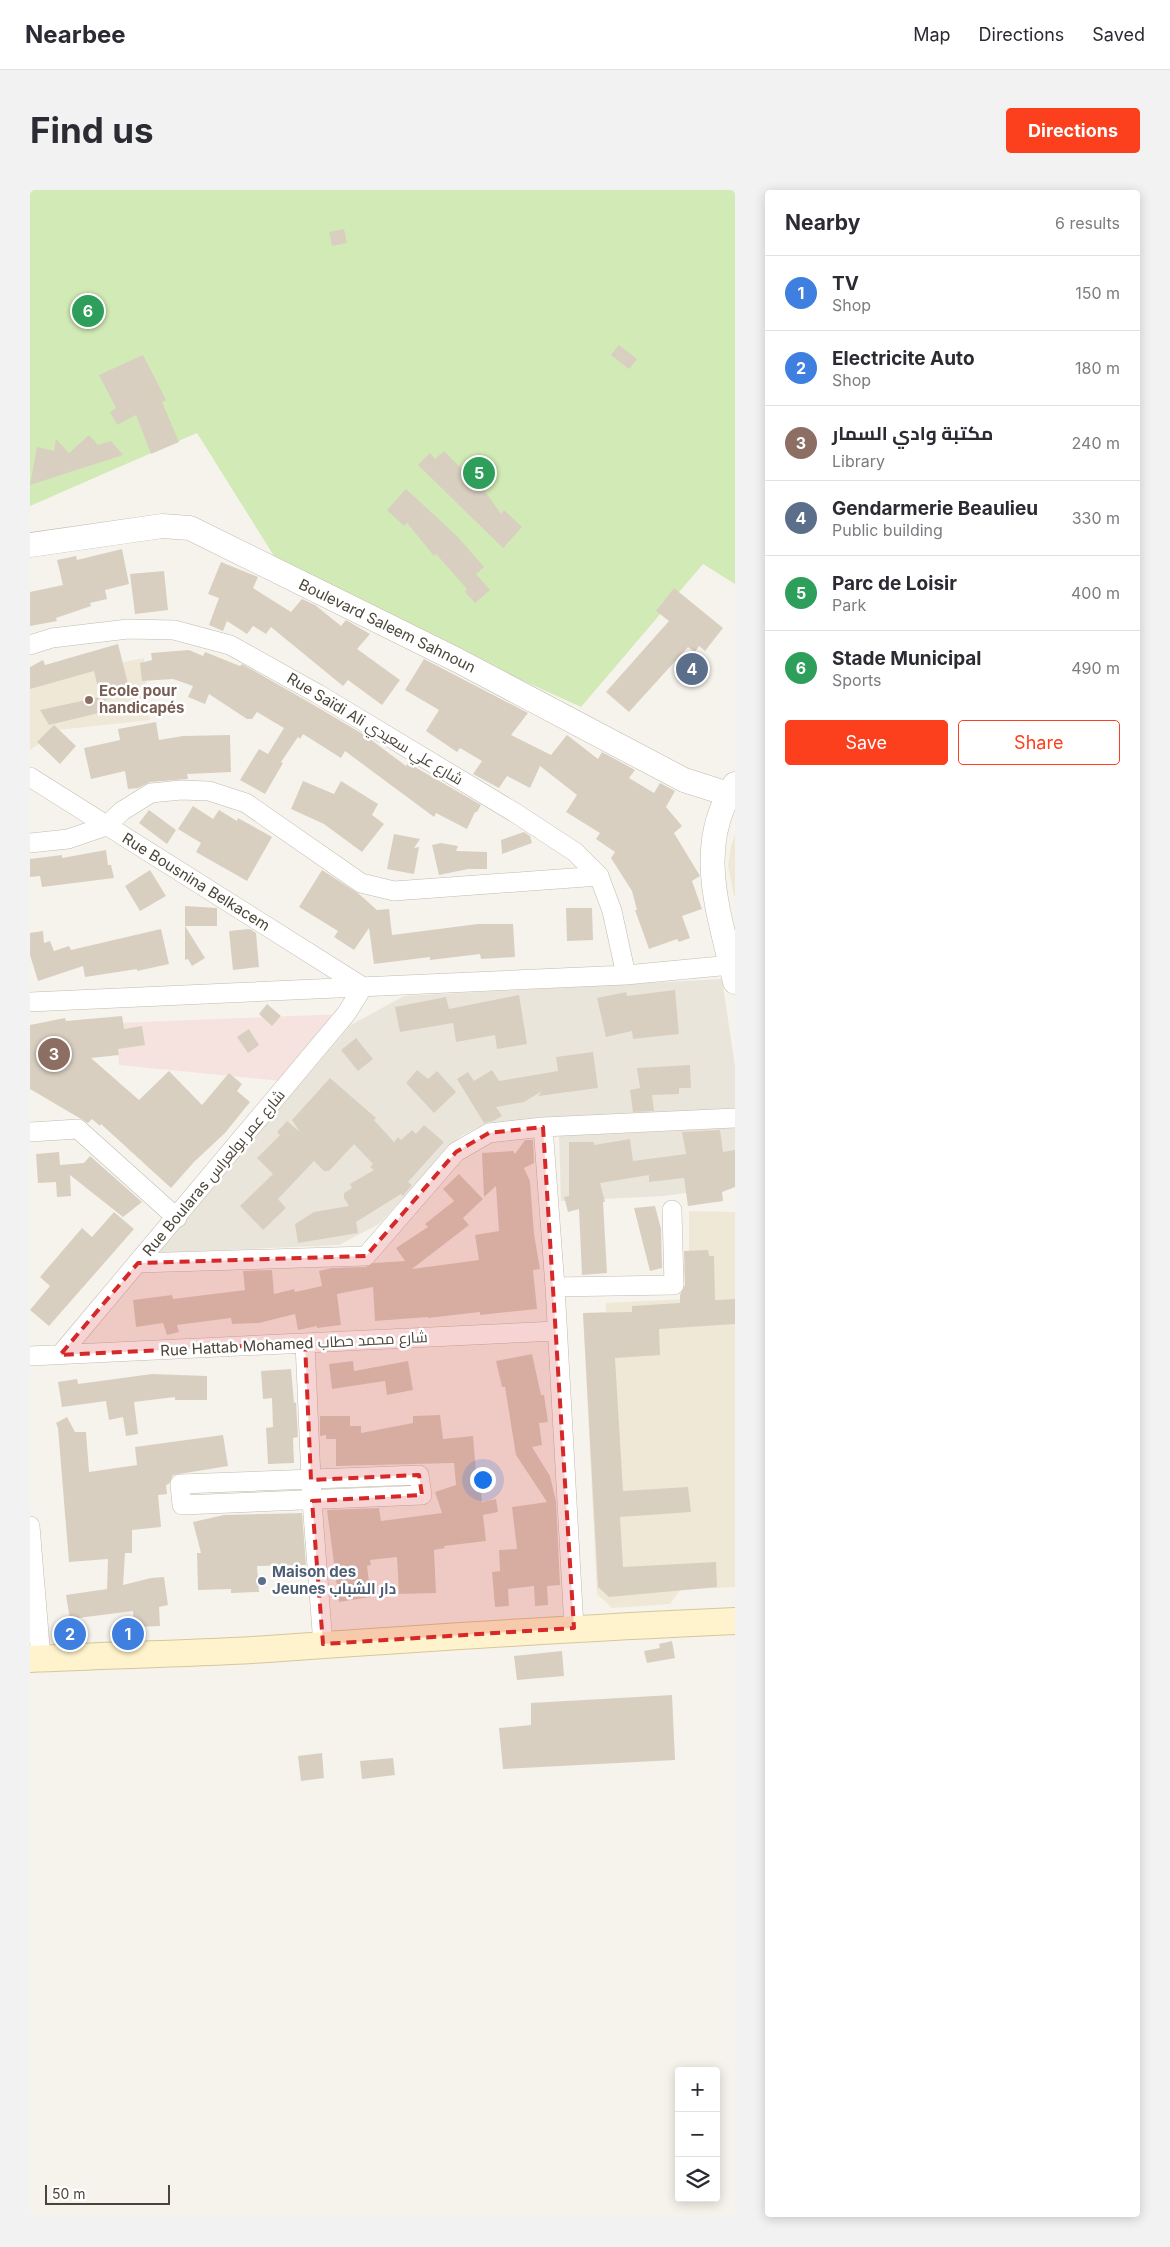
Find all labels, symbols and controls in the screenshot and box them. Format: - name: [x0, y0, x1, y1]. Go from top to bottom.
- text: Nearbee: [25, 20, 126, 49]
- text: Map: [913, 24, 951, 45]
- text: Directions: [979, 24, 1064, 45]
- text: Saved: [1092, 24, 1145, 45]
- button: Directions: [1006, 108, 1140, 153]
- text: Find us: [30, 109, 154, 151]
- text: Nearby: [785, 210, 860, 235]
- text: 6 results: [1055, 213, 1120, 233]
- text: TV: [832, 272, 859, 295]
- text: 1: [798, 283, 804, 303]
- text: 150 m: [1075, 283, 1120, 303]
- pin: 6: [72, 292, 104, 330]
- text: Shop: [832, 295, 871, 315]
- text: Electricite Auto: [832, 347, 975, 370]
- text: 2: [796, 358, 806, 378]
- text: 180 m: [1075, 358, 1120, 378]
- text: Shop: [832, 370, 871, 390]
- text: مكتبة وادي السمار: [832, 422, 993, 445]
- text: 3: [796, 433, 806, 453]
- text: 240 m: [1072, 433, 1120, 453]
- text: Library: [832, 451, 885, 471]
- pin: 5: [463, 454, 495, 492]
- text: Gendarmerie Beaulieu: [832, 497, 1038, 520]
- text: 4: [796, 508, 806, 528]
- text: 330 m: [1072, 508, 1120, 528]
- text: Public building: [832, 520, 943, 540]
- text: Parc de Loisir: [832, 572, 957, 595]
- street label: Boulevard Saleem Sahnoun: [296, 574, 479, 677]
- text: 5: [796, 583, 806, 603]
- text: 400 m: [1071, 583, 1120, 603]
- text: Park: [832, 595, 866, 615]
- text: Stade Municipal: [832, 647, 982, 670]
- pin: 4: [676, 650, 708, 688]
- text: 6: [796, 658, 806, 678]
- text: 490 m: [1071, 658, 1120, 678]
- street label: Rue Saïdi Ali شارع علي سعيدي: [282, 668, 467, 791]
- text: Sports: [832, 670, 881, 690]
- place label: Ecole pour handicapés: [99, 681, 184, 717]
- marker: Ecole pour handicapés: [83, 694, 95, 706]
- button: Save: [785, 720, 948, 765]
- button: Share: [958, 720, 1120, 765]
- street label: Rue Bousnina Belkacem: [119, 828, 274, 935]
- pin: 3: [38, 1035, 70, 1073]
- street label: Rue Boularas شارع عمر بولعراس: [138, 1086, 290, 1261]
- street label: Rue Hattab Mohamed شارع محمد حطاب: [160, 1327, 428, 1362]
- your location: [470, 1467, 496, 1493]
- place label: Maison des Jeunes دار الشباب: [272, 1562, 396, 1598]
- marker: Maison des Jeunes دار الشباب: [256, 1575, 268, 1587]
- pin: 2: [54, 1615, 86, 1653]
- pin: 1: [112, 1615, 144, 1653]
- map controls: [675, 2067, 720, 2202]
- button: +: [675, 2067, 720, 2112]
- button: −: [675, 2112, 720, 2157]
- button: layers: [675, 2157, 720, 2202]
- scale bar: [45, 2182, 170, 2205]
- text: 50 m: [52, 2185, 86, 2202]

